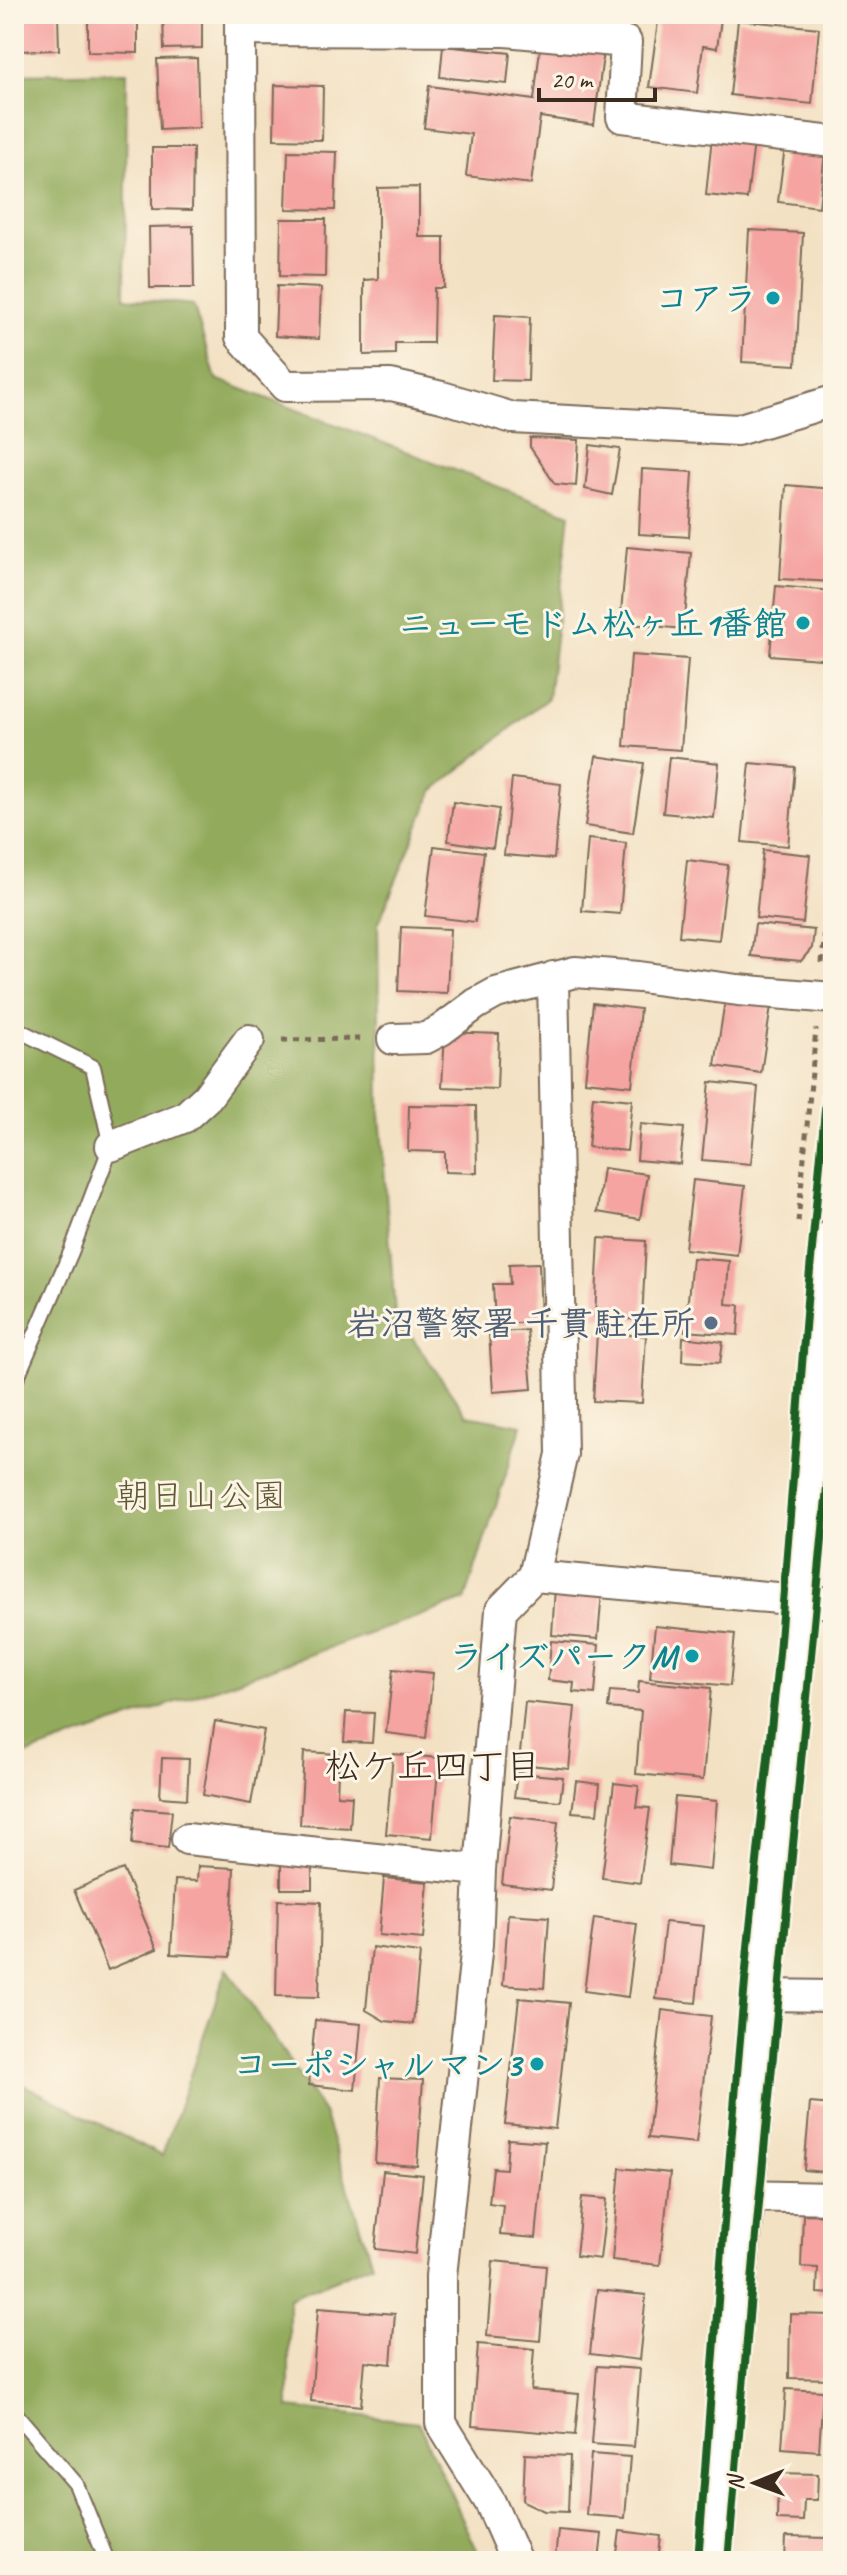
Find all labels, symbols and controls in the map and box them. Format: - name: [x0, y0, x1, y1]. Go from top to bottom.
- scale bar: [539, 52, 655, 102]
- text: 20 m: [551, 65, 594, 95]
- place label: コアラ: [655, 277, 757, 320]
- marker: コアラ: [764, 289, 782, 307]
- place label: ニューモドム松ヶ丘1番館: [398, 602, 787, 645]
- marker: ニューモドム松ヶ丘1番館: [794, 614, 812, 632]
- place label: 岩沼警察署 千貫駐在所: [347, 1302, 695, 1345]
- marker: 岩沼警察署 千貫駐在所: [702, 1314, 720, 1332]
- park label: 朝日山公園: [116, 1474, 286, 1517]
- place label: ライズパークM: [449, 1635, 680, 1678]
- marker: ライズパークM: [683, 1647, 701, 1665]
- district label: 松ケ丘四丁目: [325, 1743, 541, 1789]
- place label: コーポシャルマン3: [233, 2043, 524, 2086]
- marker: コーポシャルマン3: [528, 2055, 546, 2073]
- north arrow: [715, 2443, 795, 2523]
- text: N: [722, 2473, 750, 2490]

